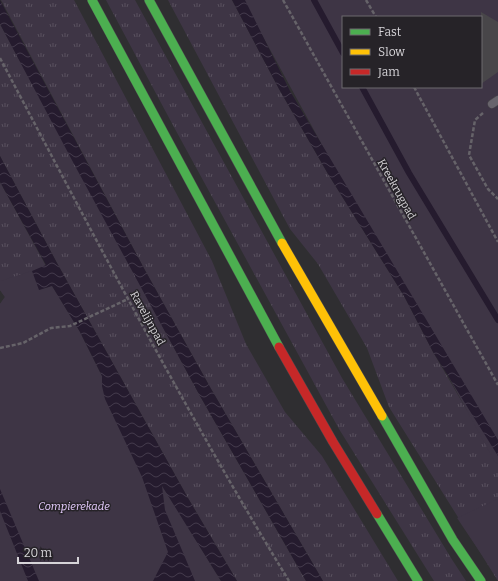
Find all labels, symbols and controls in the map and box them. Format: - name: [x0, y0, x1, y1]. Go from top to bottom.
- legend: [342, 16, 482, 88]
- text: Fast: [378, 25, 402, 39]
- text: Slow: [378, 45, 405, 59]
- text: Jam: [377, 65, 400, 79]
- street label: Kreekrugpad: [375, 157, 419, 222]
- street label: Ravelijnpad: [127, 289, 168, 348]
- park label: Compierekade: [38, 500, 110, 513]
- scale bar: [18, 539, 78, 565]
- text: 20 m: [24, 546, 53, 560]

